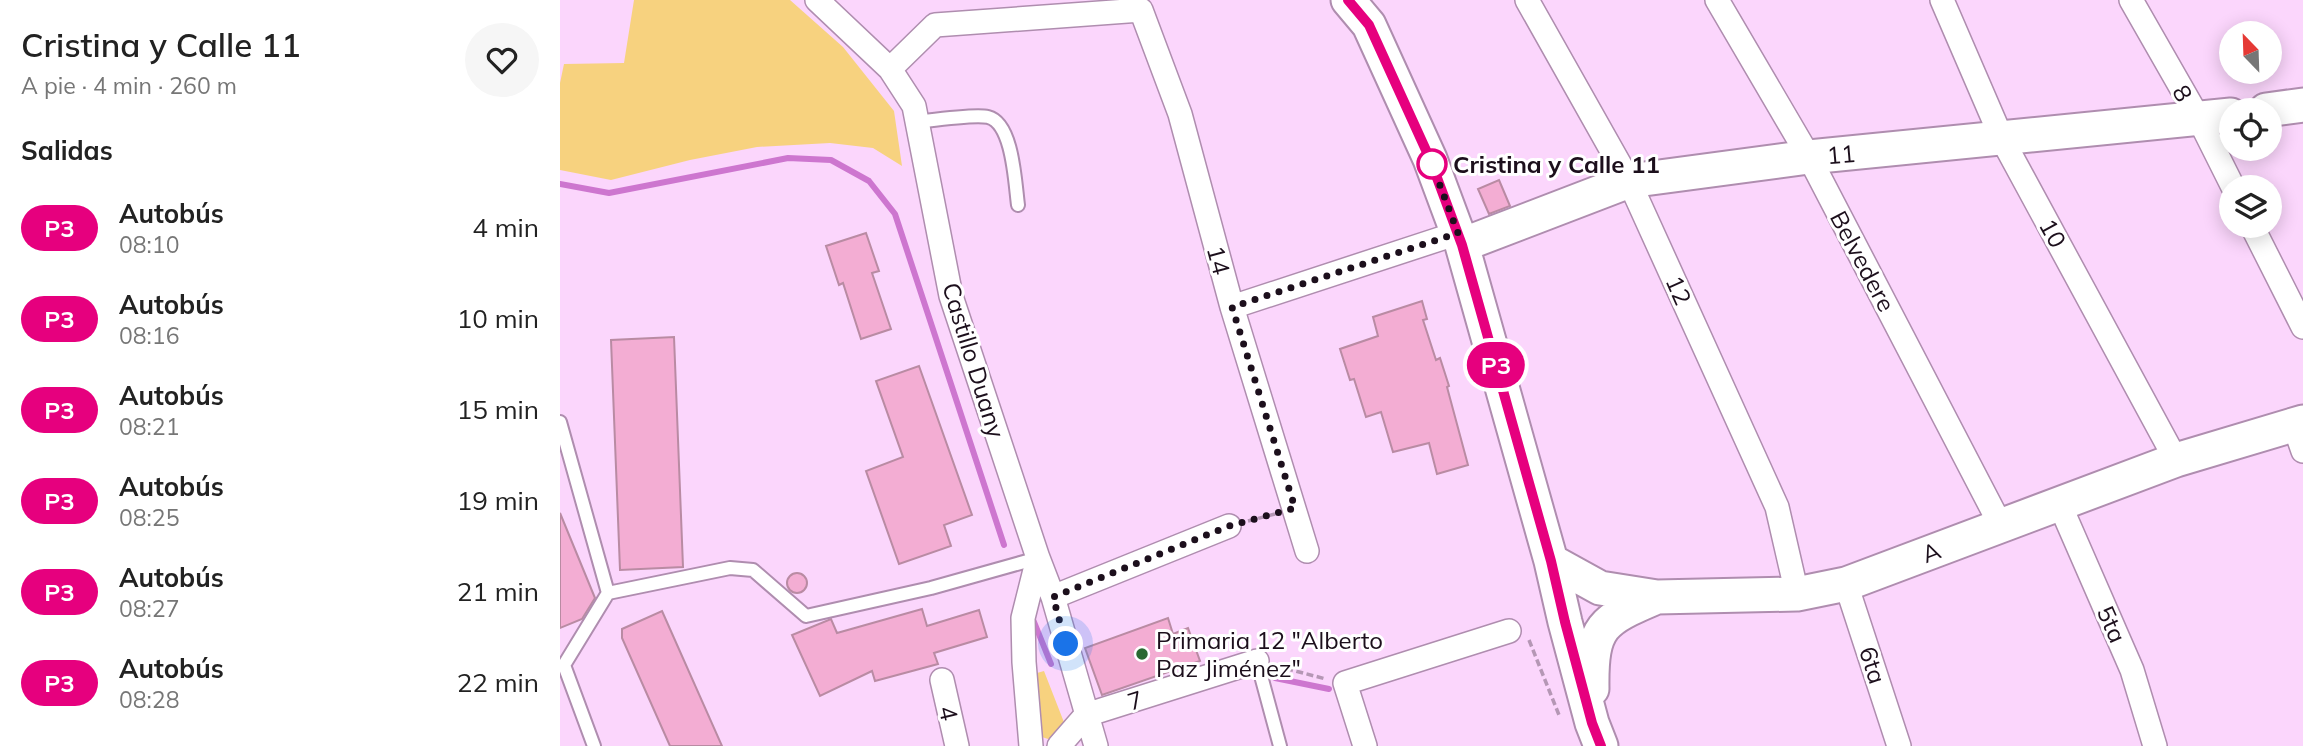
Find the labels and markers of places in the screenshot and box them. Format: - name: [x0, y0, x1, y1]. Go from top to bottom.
- marker: Cristina y Calle 11: [1417, 149, 1447, 179]
- place label: Cristina y Calle 11: [1453, 149, 1660, 179]
- place label: Primaria 12 "Alberto Paz Jiménez": [1156, 625, 1383, 683]
- marker: Primaria 12 "Alberto Paz Jiménez": [1134, 646, 1150, 662]

